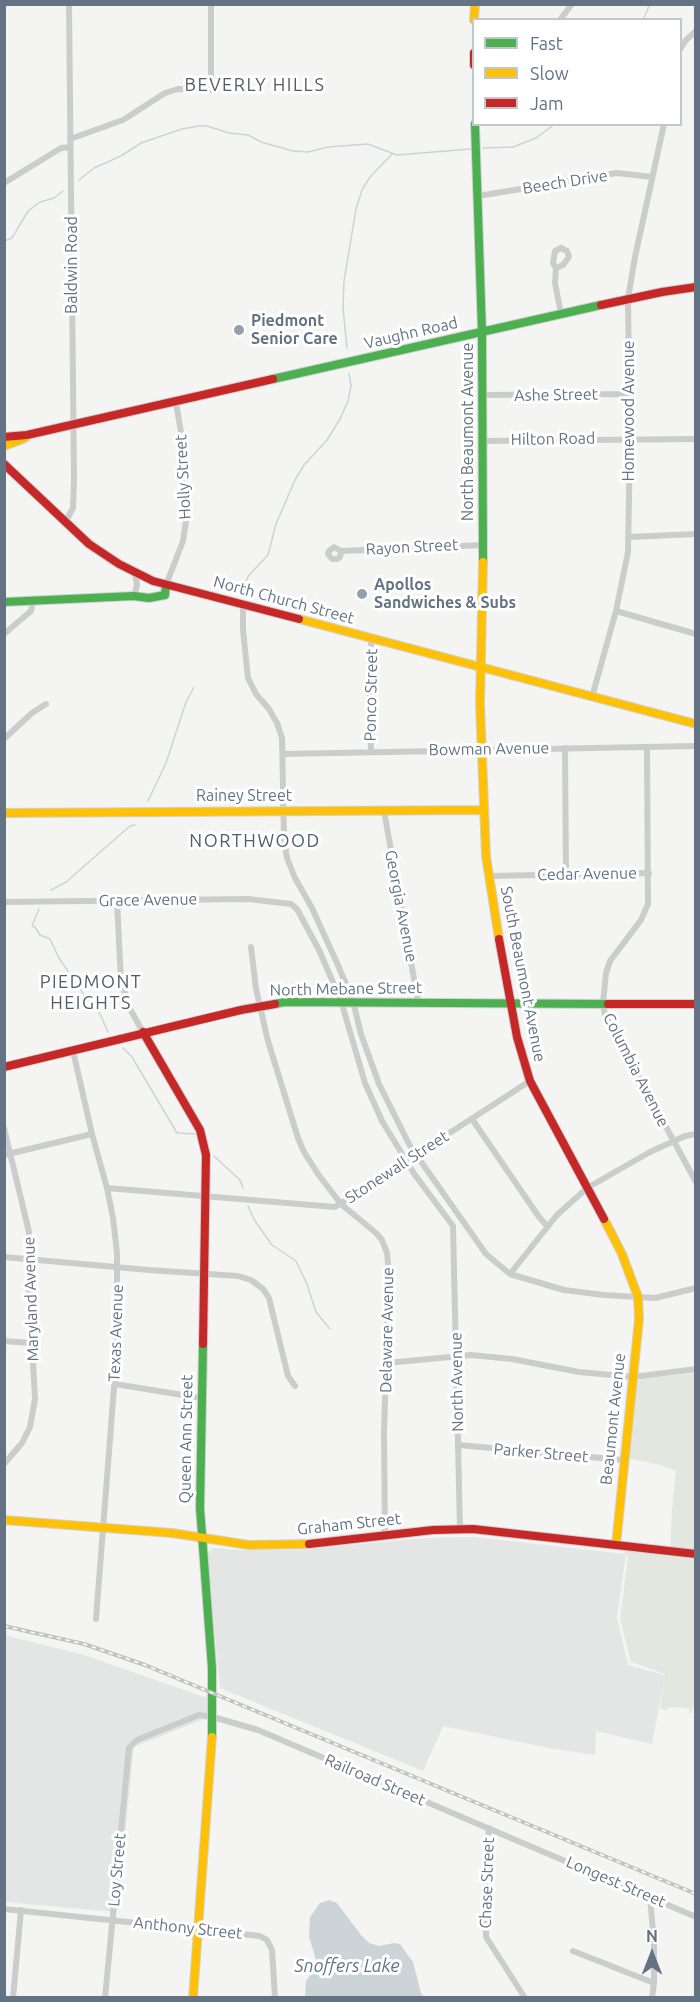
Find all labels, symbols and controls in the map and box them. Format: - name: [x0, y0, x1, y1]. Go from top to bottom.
- legend: [472, 18, 682, 126]
- text: Fast: [530, 33, 563, 53]
- text: Slow: [530, 63, 569, 83]
- district label: BEVERLY HILLS: [185, 74, 325, 96]
- text: Jam: [530, 93, 564, 113]
- street label: Beech Drive: [521, 166, 609, 198]
- street label: Baldwin Road: [62, 216, 82, 314]
- place label: Piedmont Senior Care: [251, 311, 338, 349]
- street label: Vaughn Road: [362, 313, 460, 353]
- marker: Piedmont Senior Care: [232, 323, 246, 337]
- street label: Homewood Avenue: [619, 340, 639, 482]
- street label: North Beaumont Avenue: [458, 343, 478, 521]
- street label: Ashe Street: [514, 385, 598, 405]
- street label: Hilton Road: [511, 429, 595, 449]
- street label: Holly Street: [171, 434, 195, 520]
- street label: Rayon Street: [365, 535, 459, 559]
- street label: North Church Street: [211, 572, 357, 628]
- place label: Apollos Sandwiches & Subs: [374, 575, 516, 613]
- marker: Apollos Sandwiches & Subs: [355, 587, 369, 601]
- street label: Ponco Street: [361, 648, 381, 742]
- street label: Bowman Avenue: [429, 738, 549, 760]
- street label: Rainey Street: [196, 786, 292, 806]
- district label: NORTHWOOD: [189, 830, 321, 852]
- street label: Georgia Avenue: [381, 848, 421, 964]
- street label: Cedar Avenue: [537, 864, 637, 884]
- street label: South Beaumont Avenue: [497, 885, 549, 1063]
- street label: Grace Avenue: [99, 890, 197, 910]
- district label: PIEDMONT HEIGHTS: [40, 971, 142, 1014]
- street label: North Mebane Street: [270, 978, 422, 1000]
- street label: Columbia Avenue: [599, 1010, 673, 1130]
- street label: Stonewall Street: [342, 1126, 452, 1208]
- street label: Maryland Avenue: [19, 1236, 43, 1362]
- street label: Delaware Avenue: [376, 1267, 398, 1393]
- street label: Texas Avenue: [105, 1284, 127, 1382]
- street label: North Avenue: [447, 1332, 467, 1432]
- street label: Beaumont Avenue: [597, 1352, 629, 1486]
- street label: Queen Ann Street: [175, 1374, 197, 1504]
- street label: Parker Street: [493, 1439, 589, 1467]
- street label: Graham Street: [296, 1509, 402, 1539]
- street label: Railroad Street: [322, 1750, 428, 1810]
- street label: Loy Street: [104, 1833, 130, 1907]
- street label: Chase Street: [476, 1837, 498, 1929]
- street label: Longest Street: [563, 1852, 669, 1912]
- street label: Anthony Street: [133, 1913, 243, 1943]
- north arrow: [622, 1924, 682, 1984]
- text: N: [646, 1927, 658, 1945]
- water label: Snoffers Lake: [295, 1955, 399, 1977]

